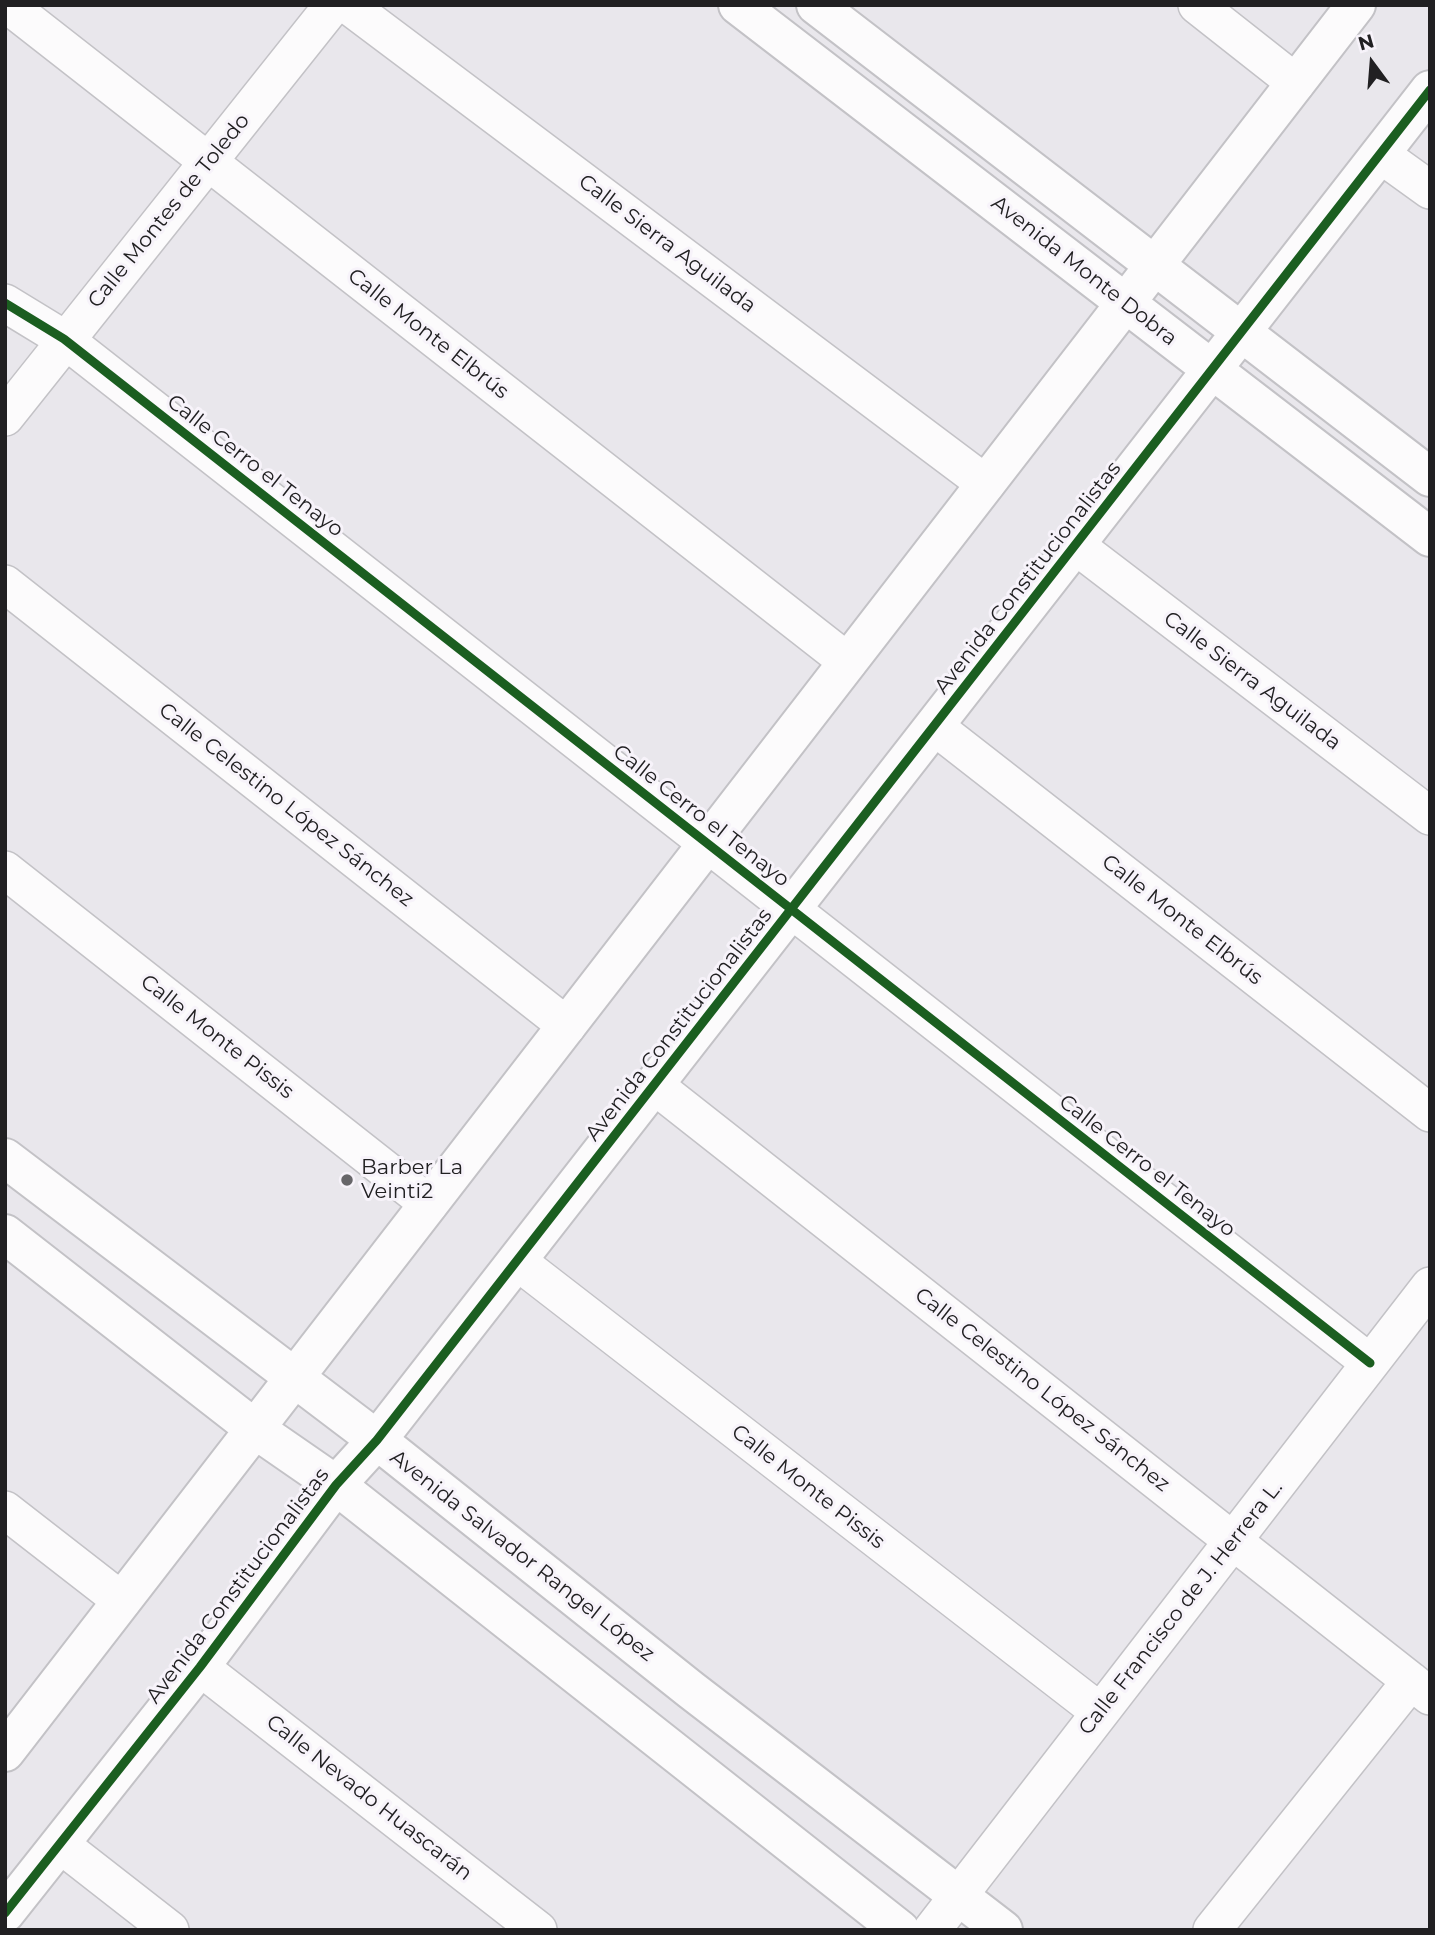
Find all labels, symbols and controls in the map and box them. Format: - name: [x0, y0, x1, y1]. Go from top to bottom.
- north arrow: [1337, 28, 1407, 98]
- text: N: [1356, 29, 1377, 56]
- street label: Calle Montes de Toledo: [83, 109, 255, 313]
- street label: Calle Sierra Aguilada: [573, 169, 761, 319]
- street label: Avenida Monte Dobra: [986, 191, 1182, 351]
- street label: Calle Monte Elbrús: [343, 263, 513, 405]
- street label: Calle Cerro el Tenayo: [162, 389, 348, 543]
- street label: Avenida Constitucionalistas: [929, 457, 1127, 699]
- street label: Calle Sierra Aguilada: [1158, 606, 1346, 756]
- street label: Calle Celestino López Sánchez: [154, 698, 418, 912]
- street label: Calle Cerro el Tenayo: [608, 739, 794, 893]
- street label: Calle Monte Elbrús: [1097, 849, 1267, 991]
- street label: Avenida Constitucionalistas: [580, 904, 778, 1146]
- street label: Calle Monte Pissis: [135, 969, 299, 1105]
- street label: Calle Cerro el Tenayo: [1054, 1089, 1240, 1243]
- place label: Barber La Veinti2: [361, 1155, 463, 1205]
- marker: Barber La Veinti2: [339, 1172, 355, 1188]
- street label: Calle Celestino López Sánchez: [910, 1283, 1174, 1497]
- street label: Calle Monte Pissis: [726, 1419, 890, 1555]
- street label: Avenida Salvador Rangel López: [385, 1445, 659, 1667]
- street label: Avenida Constitucionalistas: [141, 1463, 335, 1709]
- street label: Calle Francisco de J. Herrera L.: [1074, 1476, 1288, 1740]
- street label: Calle Nevado Huascarán: [261, 1710, 477, 1886]

